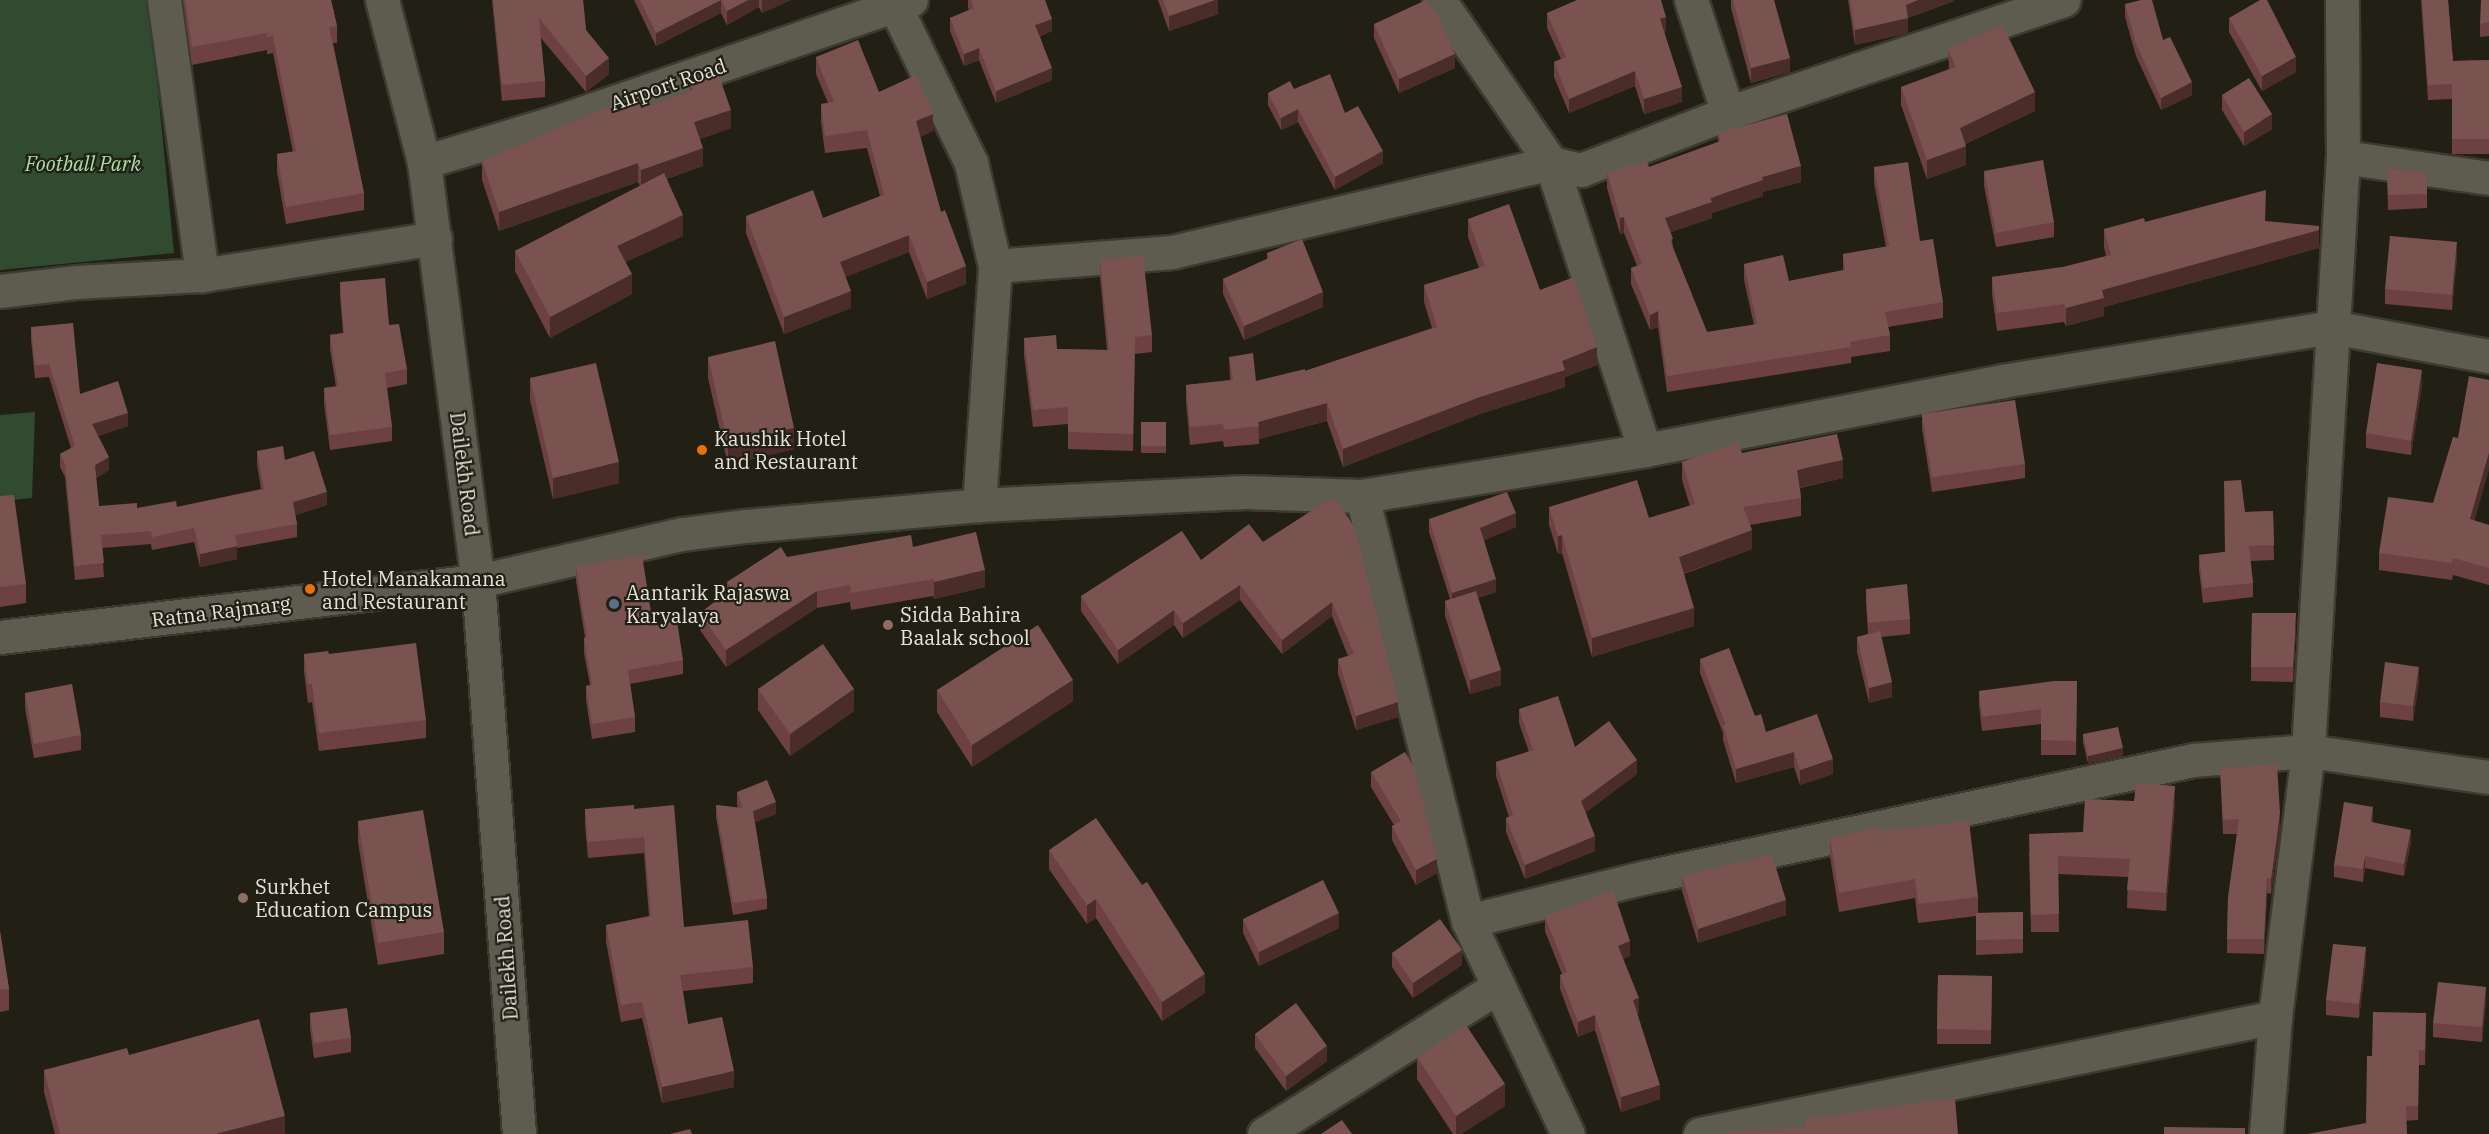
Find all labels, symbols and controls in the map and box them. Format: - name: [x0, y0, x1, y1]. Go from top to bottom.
- street label: Airport Road: [607, 53, 729, 115]
- park label: Football Park: [25, 151, 141, 175]
- street label: Dailekh Road: [445, 411, 485, 537]
- place label: Kaushik Hotel and Restaurant: [714, 426, 858, 473]
- marker: Kaushik Hotel and Restaurant: [695, 443, 709, 457]
- place label: Hotel Manakamana and Restaurant: [322, 566, 506, 613]
- place label: Aantarik Rajaswa Karyalaya: [626, 580, 790, 627]
- marker: Hotel Manakamana and Restaurant: [303, 582, 317, 596]
- street label: Ratna Rajmarg: [150, 591, 292, 631]
- marker: Aantarik Rajaswa Karyalaya: [607, 597, 621, 611]
- place label: Sidda Bahira Baalak school: [900, 602, 1030, 649]
- marker: Sidda Bahira Baalak school: [881, 618, 895, 632]
- place label: Surkhet Education Campus: [255, 874, 432, 921]
- marker: Surkhet Education Campus: [236, 891, 250, 905]
- street label: Dailekh Road: [490, 895, 522, 1021]

